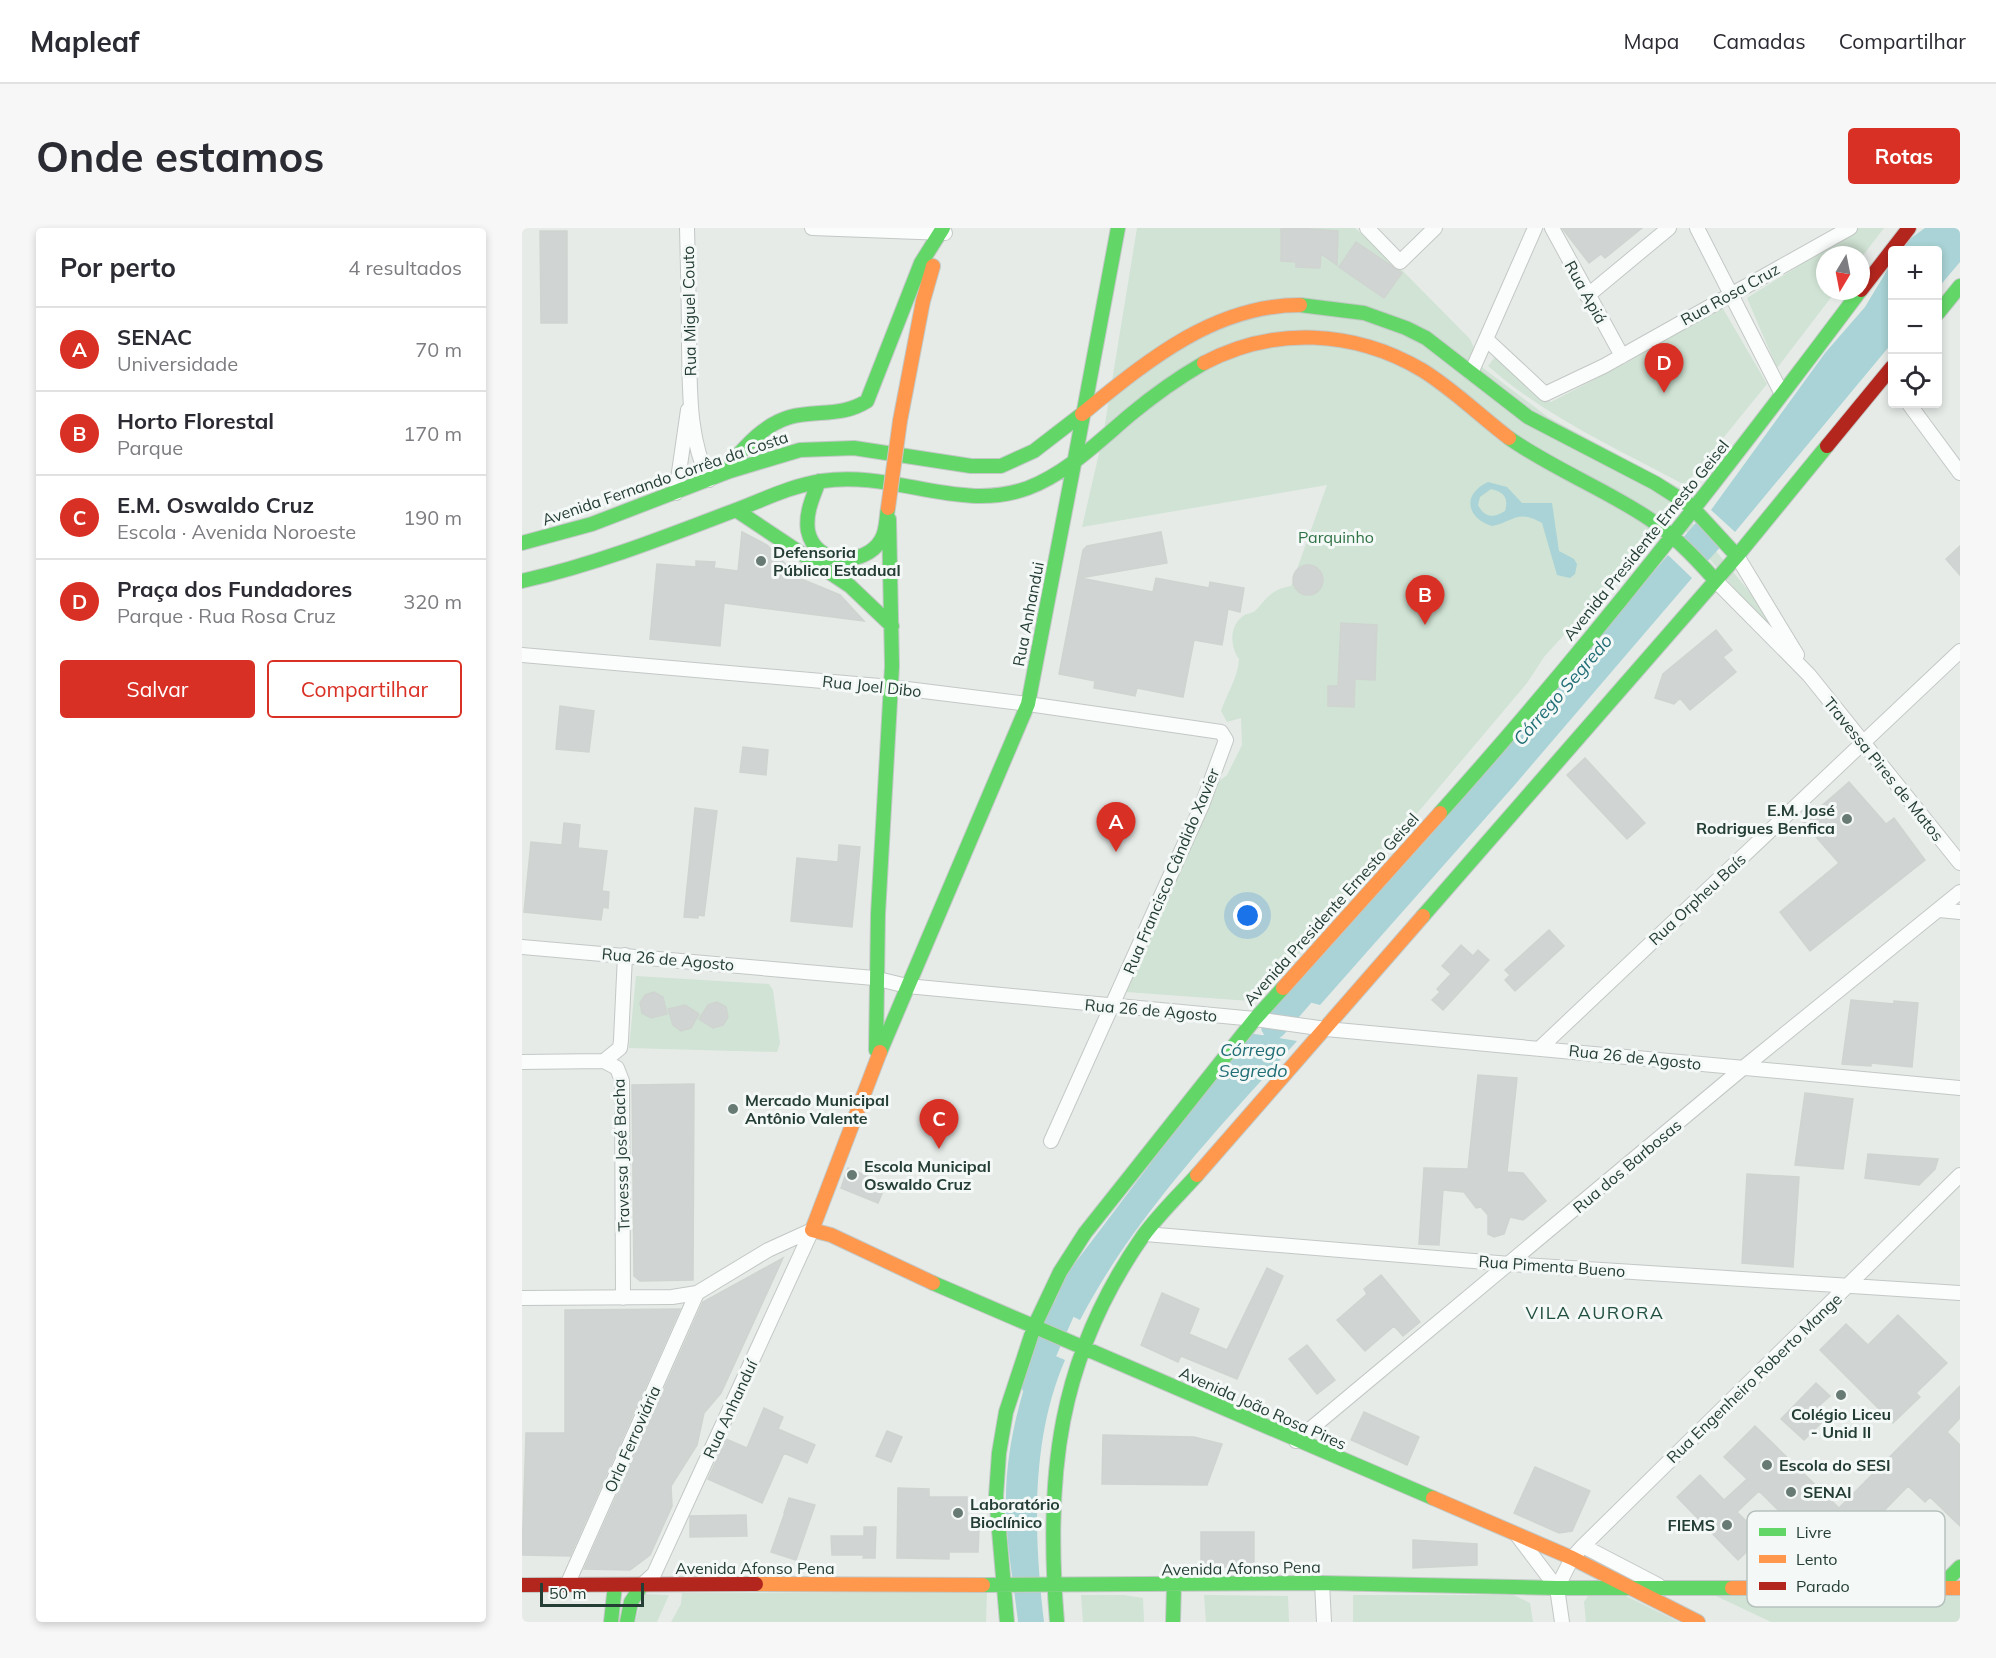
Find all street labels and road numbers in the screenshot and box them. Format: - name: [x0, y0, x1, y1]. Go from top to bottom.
- street label: Rua Miguel Couto: [678, 246, 700, 376]
- street label: Rua Apiá: [1561, 257, 1611, 327]
- street label: Rua Rosa Cruz: [1677, 259, 1783, 329]
- street label: Avenida Fernando Corrêa da Costa: [539, 426, 791, 530]
- street label: Avenida Presidente Ernesto Geisel: [1559, 436, 1733, 644]
- street label: Rua Anhandui: [1008, 560, 1048, 668]
- street label: Rua Joel Dibo: [821, 671, 923, 701]
- street label: Travessa Pires de Matos: [1820, 693, 1948, 845]
- street label: Rua Francisco Cândido Xavier: [1119, 765, 1224, 977]
- street label: Avenida Presidente Ernesto Geisel: [1239, 809, 1423, 1009]
- street label: Rua Orpheu Baís: [1644, 849, 1750, 949]
- street label: Rua 26 de Agosto: [601, 943, 735, 975]
- street label: Rua 26 de Agosto: [1084, 994, 1218, 1026]
- street label: Rua 26 de Agosto: [1568, 1040, 1702, 1074]
- street label: Travessa José Bacha: [608, 1078, 634, 1232]
- street label: Rua dos Barbosas: [1569, 1115, 1685, 1217]
- street label: Rua Pimenta Bueno: [1478, 1251, 1626, 1281]
- street label: Rua Engenheiro Roberto Mange: [1662, 1289, 1846, 1467]
- street label: Rua Anhanduí: [698, 1356, 762, 1461]
- street label: Avenida João Rosa Pires: [1176, 1362, 1350, 1454]
- street label: Orla Ferroviária: [600, 1382, 664, 1496]
- street label: Avenida Afonso Pena: [1161, 1557, 1321, 1579]
- street label: Avenida Afonso Pena: [675, 1558, 835, 1578]

